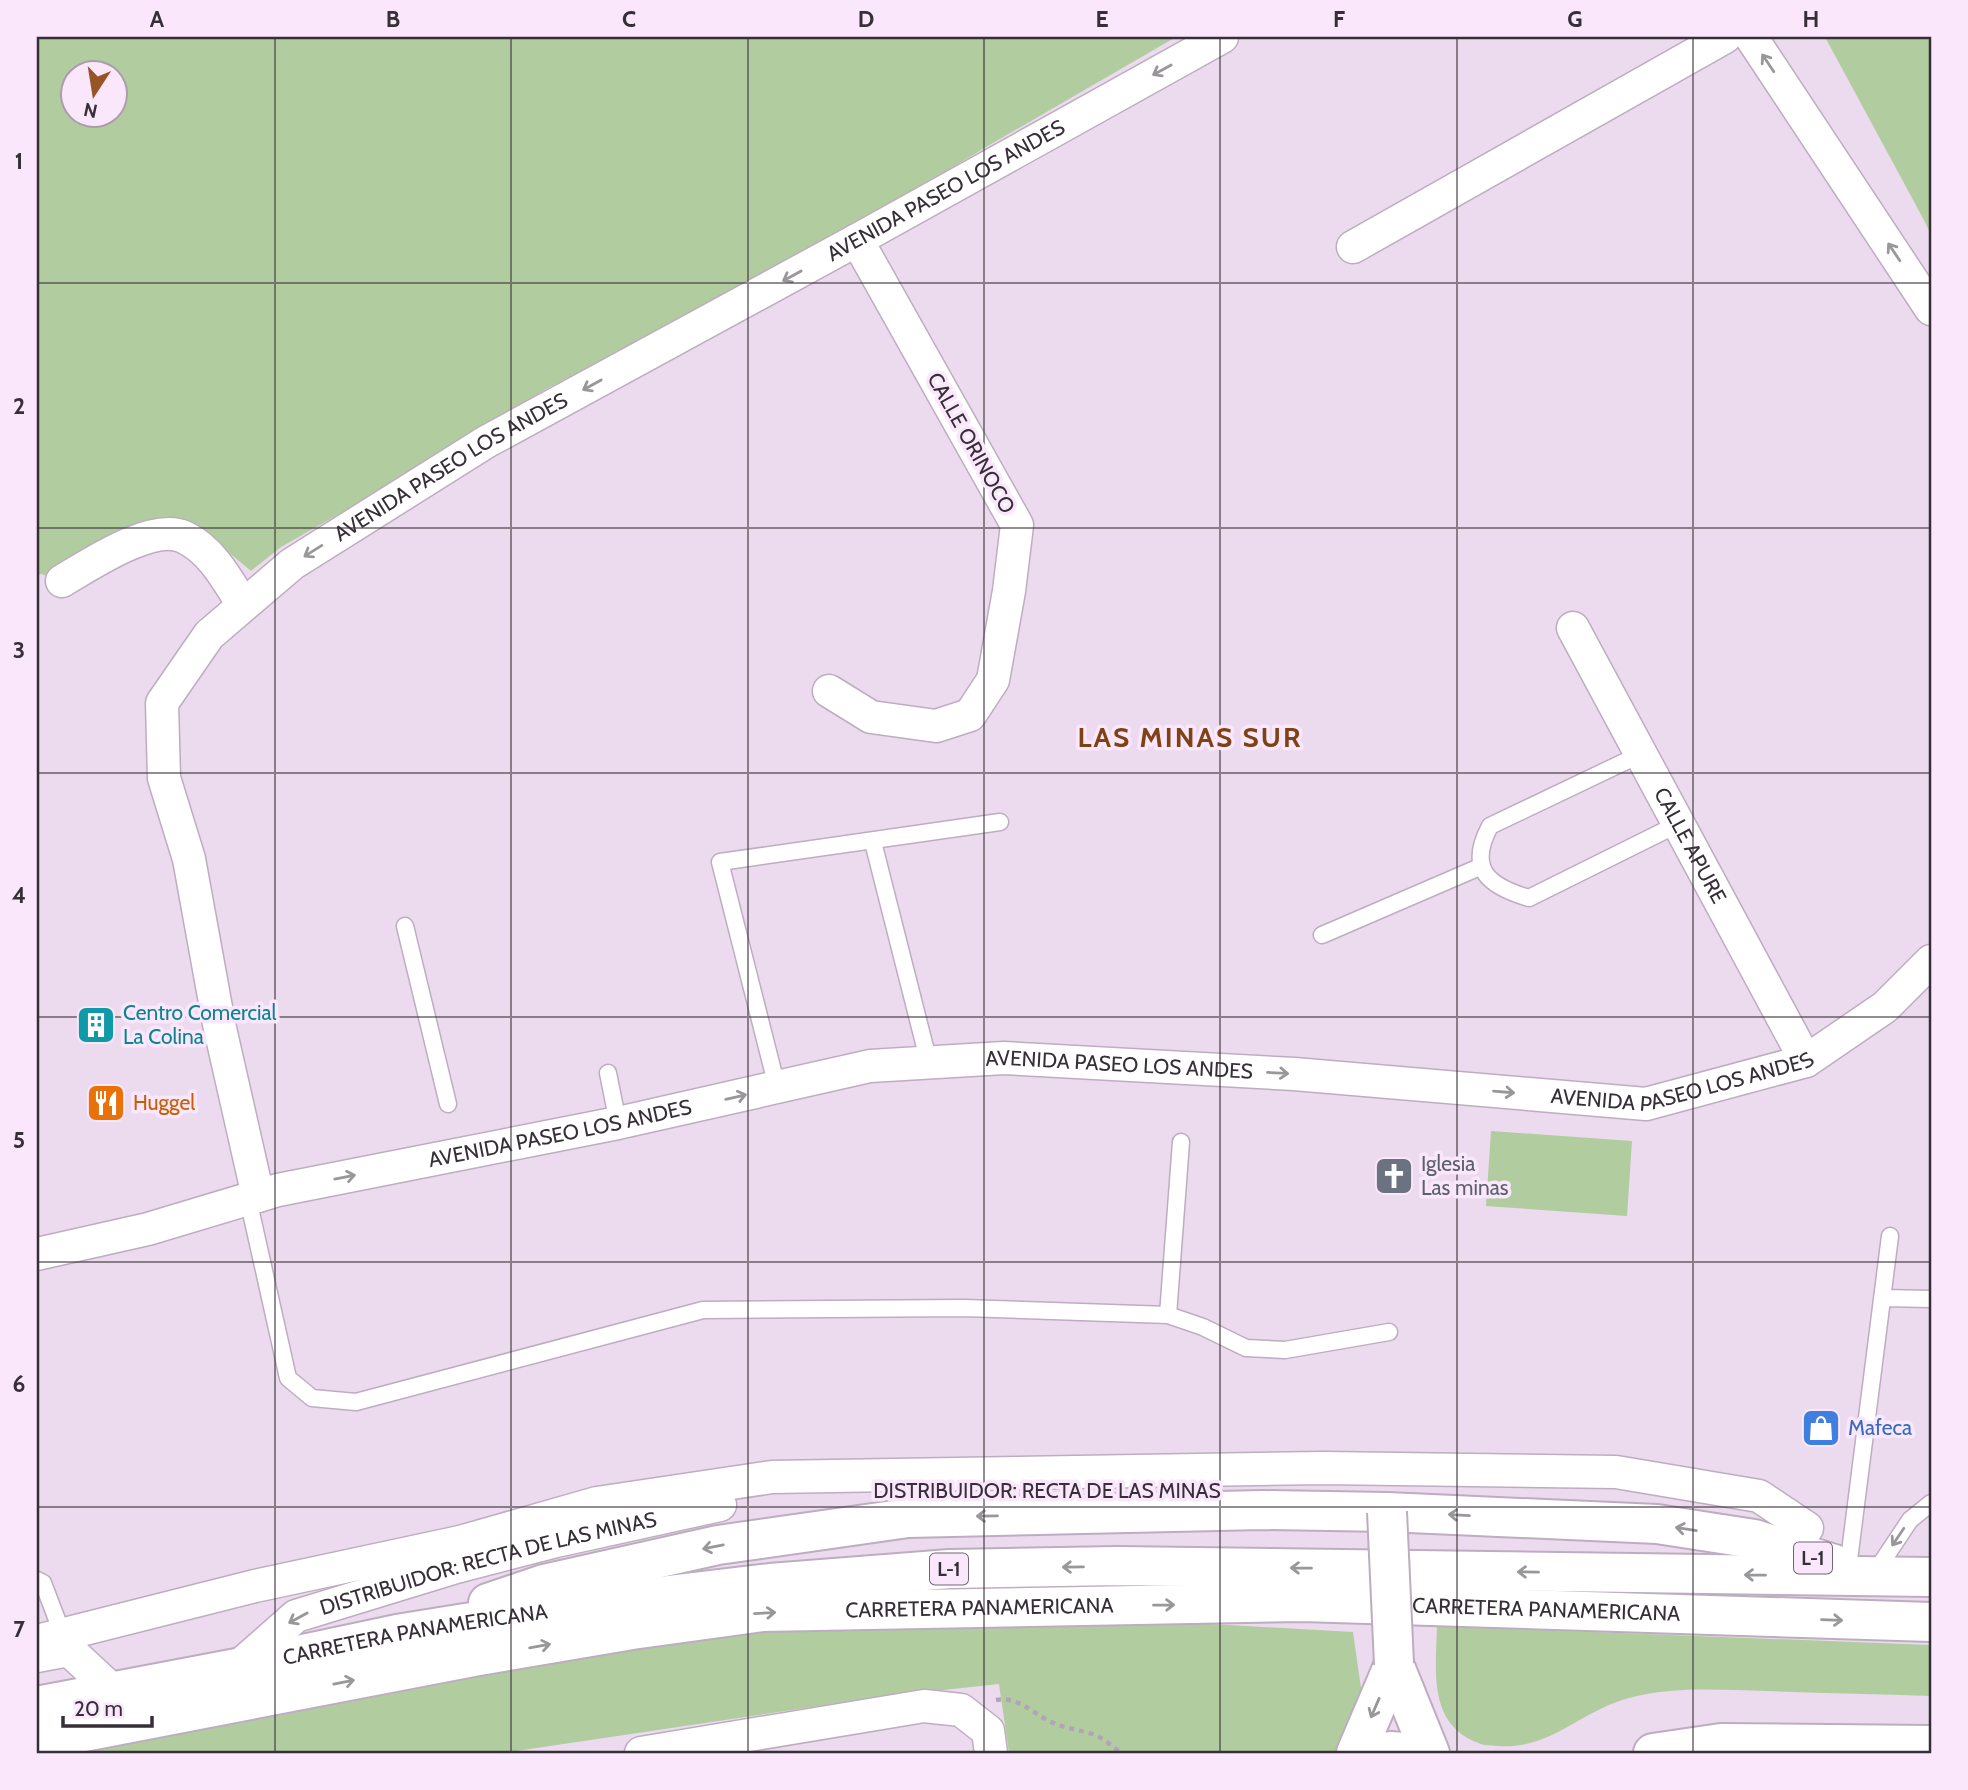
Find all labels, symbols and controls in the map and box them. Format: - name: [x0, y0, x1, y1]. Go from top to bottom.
- text: A: [150, 5, 165, 33]
- text: B: [386, 5, 400, 33]
- text: C: [622, 5, 636, 33]
- text: D: [858, 5, 874, 33]
- text: E: [1095, 5, 1109, 33]
- text: F: [1333, 5, 1345, 33]
- text: G: [1567, 5, 1583, 33]
- text: H: [1803, 5, 1819, 33]
- one-way arrow: [1760, 53, 1774, 73]
- north arrow: [60, 60, 130, 130]
- one-way arrow: [1153, 63, 1173, 77]
- text: N: [82, 97, 100, 123]
- street label: AVENIDA PASEO LOS ANDES: [822, 114, 1069, 266]
- text: 1: [15, 147, 23, 175]
- one-way arrow: [1886, 243, 1901, 262]
- one-way arrow: [782, 269, 803, 283]
- street label: CALLE ORINOCO: [922, 368, 1020, 518]
- one-way arrow: [583, 378, 603, 392]
- street label: AVENIDA PASEO LOS ANDES: [329, 387, 572, 546]
- text: 2: [13, 392, 25, 420]
- one-way arrow: [304, 545, 324, 559]
- text: 3: [13, 636, 25, 664]
- district label: LAS MINAS SUR: [1078, 720, 1302, 754]
- street label: CALLE APURE: [1649, 783, 1732, 907]
- text: 4: [12, 881, 26, 909]
- place label: Centro Comercial La Colina: [123, 1000, 276, 1049]
- building icon: Centro Comercial La Colina: [75, 1004, 117, 1046]
- street label: AVENIDA PASEO LOS ANDES: [985, 1045, 1254, 1084]
- street label: AVENIDA PASEO LOS ANDES: [1550, 1046, 1819, 1116]
- one-way arrow: [1266, 1066, 1289, 1079]
- restaurant icon: Huggel: [85, 1082, 127, 1124]
- one-way arrow: [1493, 1086, 1515, 1099]
- one-way arrow: [724, 1089, 747, 1103]
- place label: Huggel: [133, 1090, 195, 1115]
- street label: AVENIDA PASEO LOS ANDES: [426, 1094, 694, 1172]
- text: 5: [13, 1126, 25, 1154]
- place label: Iglesia Las minas: [1421, 1151, 1509, 1200]
- church icon: Iglesia Las minas: [1373, 1155, 1415, 1197]
- one-way arrow: [333, 1169, 356, 1183]
- text: 6: [13, 1370, 25, 1398]
- shop icon: Mafeca: [1800, 1407, 1842, 1449]
- place label: Mafeca: [1848, 1415, 1912, 1440]
- street label: DISTRIBUIDOR: RECTA DE LAS MINAS: [873, 1478, 1221, 1503]
- street label: DISTRIBUIDOR: RECTA DE LAS MINAS: [317, 1506, 659, 1620]
- one-way arrow: [976, 1509, 999, 1523]
- one-way arrow: [1448, 1509, 1471, 1522]
- one-way arrow: [1675, 1522, 1698, 1535]
- one-way arrow: [1891, 1527, 1906, 1546]
- one-way arrow: [702, 1540, 725, 1554]
- road number: L-1: [1794, 1542, 1832, 1574]
- road number: L-1: [930, 1554, 968, 1584]
- one-way arrow: [1062, 1560, 1085, 1573]
- one-way arrow: [1289, 1562, 1312, 1575]
- one-way arrow: [1517, 1565, 1540, 1579]
- one-way arrow: [1744, 1568, 1767, 1582]
- street label: CARRETERA PANAMERICANA: [1412, 1592, 1681, 1626]
- street label: CARRETERA PANAMERICANA: [845, 1593, 1114, 1622]
- one-way arrow: [1152, 1598, 1175, 1611]
- street label: CARRETERA PANAMERICANA: [281, 1599, 549, 1670]
- one-way arrow: [753, 1606, 776, 1619]
- one-way arrow: [288, 1612, 308, 1626]
- one-way arrow: [1821, 1613, 1844, 1626]
- text: 7: [13, 1615, 25, 1643]
- one-way arrow: [528, 1639, 551, 1652]
- one-way arrow: [332, 1674, 355, 1688]
- scale bar: [63, 1685, 152, 1729]
- text: 20 m: [74, 1696, 123, 1721]
- one-way arrow: [1367, 1697, 1380, 1719]

